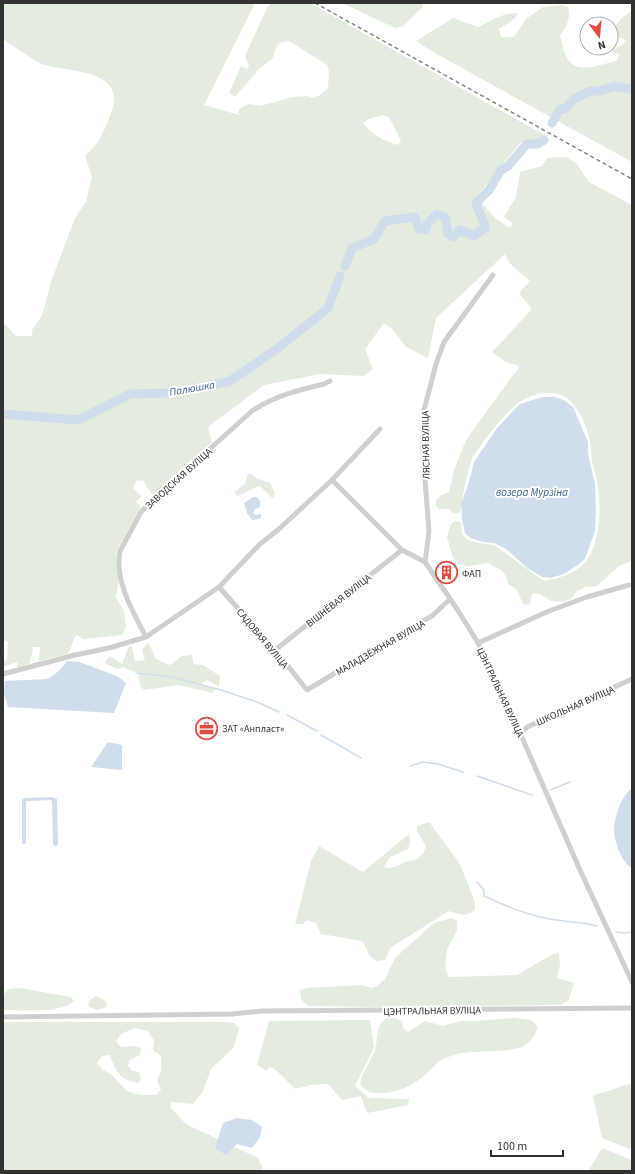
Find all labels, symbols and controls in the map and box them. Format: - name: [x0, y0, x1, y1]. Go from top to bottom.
- north arrow: [579, 16, 619, 56]
- text: N: [596, 37, 607, 53]
- water label: Палюшка: [168, 377, 216, 400]
- street label: ЛЯСНАЯ ВУЛІЦА: [418, 410, 434, 479]
- street label: ЗАВОДСКАЯ ВУЛІЦА: [142, 445, 216, 513]
- water label: возера Мурзіна: [496, 485, 568, 500]
- building icon: ФАП: [433, 560, 459, 586]
- place label: ФАП: [462, 567, 481, 581]
- street label: ВІШНЁВАЯ ВУЛІЦА: [303, 570, 375, 631]
- street label: САДОВАЯ ВУЛІЦА: [233, 606, 292, 672]
- street label: МАЛАДЗЁЖНАЯ ВУЛІЦА: [333, 616, 428, 679]
- street label: ЦЭНТРАЛЬНАЯ ВУЛІЦА: [473, 645, 527, 740]
- street label: ШКОЛЬНАЯ ВУЛІЦА: [534, 682, 617, 729]
- office icon: ЗАТ «Анпласт»: [193, 715, 219, 741]
- place label: ЗАТ «Анпласт»: [222, 722, 284, 736]
- street label: ЦЭНТРАЛЬНАЯ ВУЛІЦА: [383, 1003, 482, 1019]
- scale bar: [491, 1132, 563, 1158]
- text: 100 m: [497, 1138, 527, 1155]

